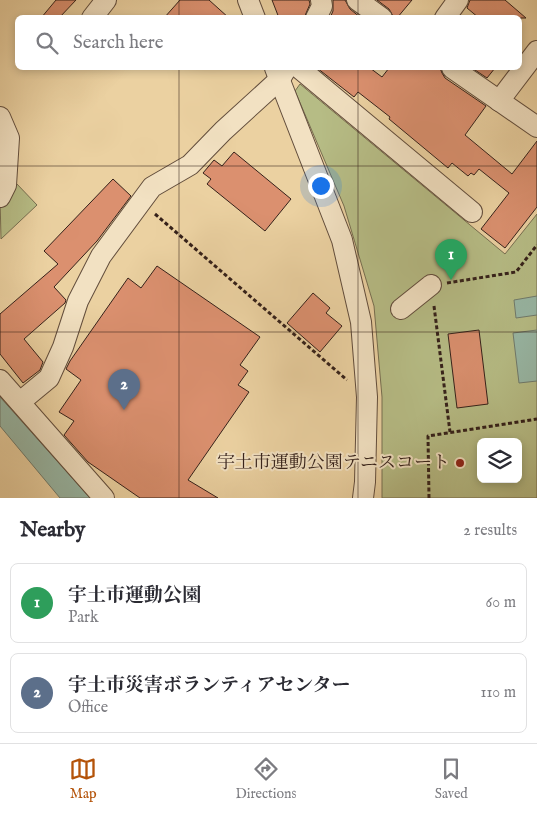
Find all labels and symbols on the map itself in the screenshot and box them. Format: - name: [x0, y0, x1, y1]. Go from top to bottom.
- your location: [308, 173, 334, 199]
- pin: 1: [435, 239, 467, 280]
- pin: 2: [108, 369, 140, 410]
- place label: 宇土市運動公園テニスコート: [217, 452, 450, 475]
- marker: 宇土市運動公園テニスコート: [454, 457, 466, 469]

